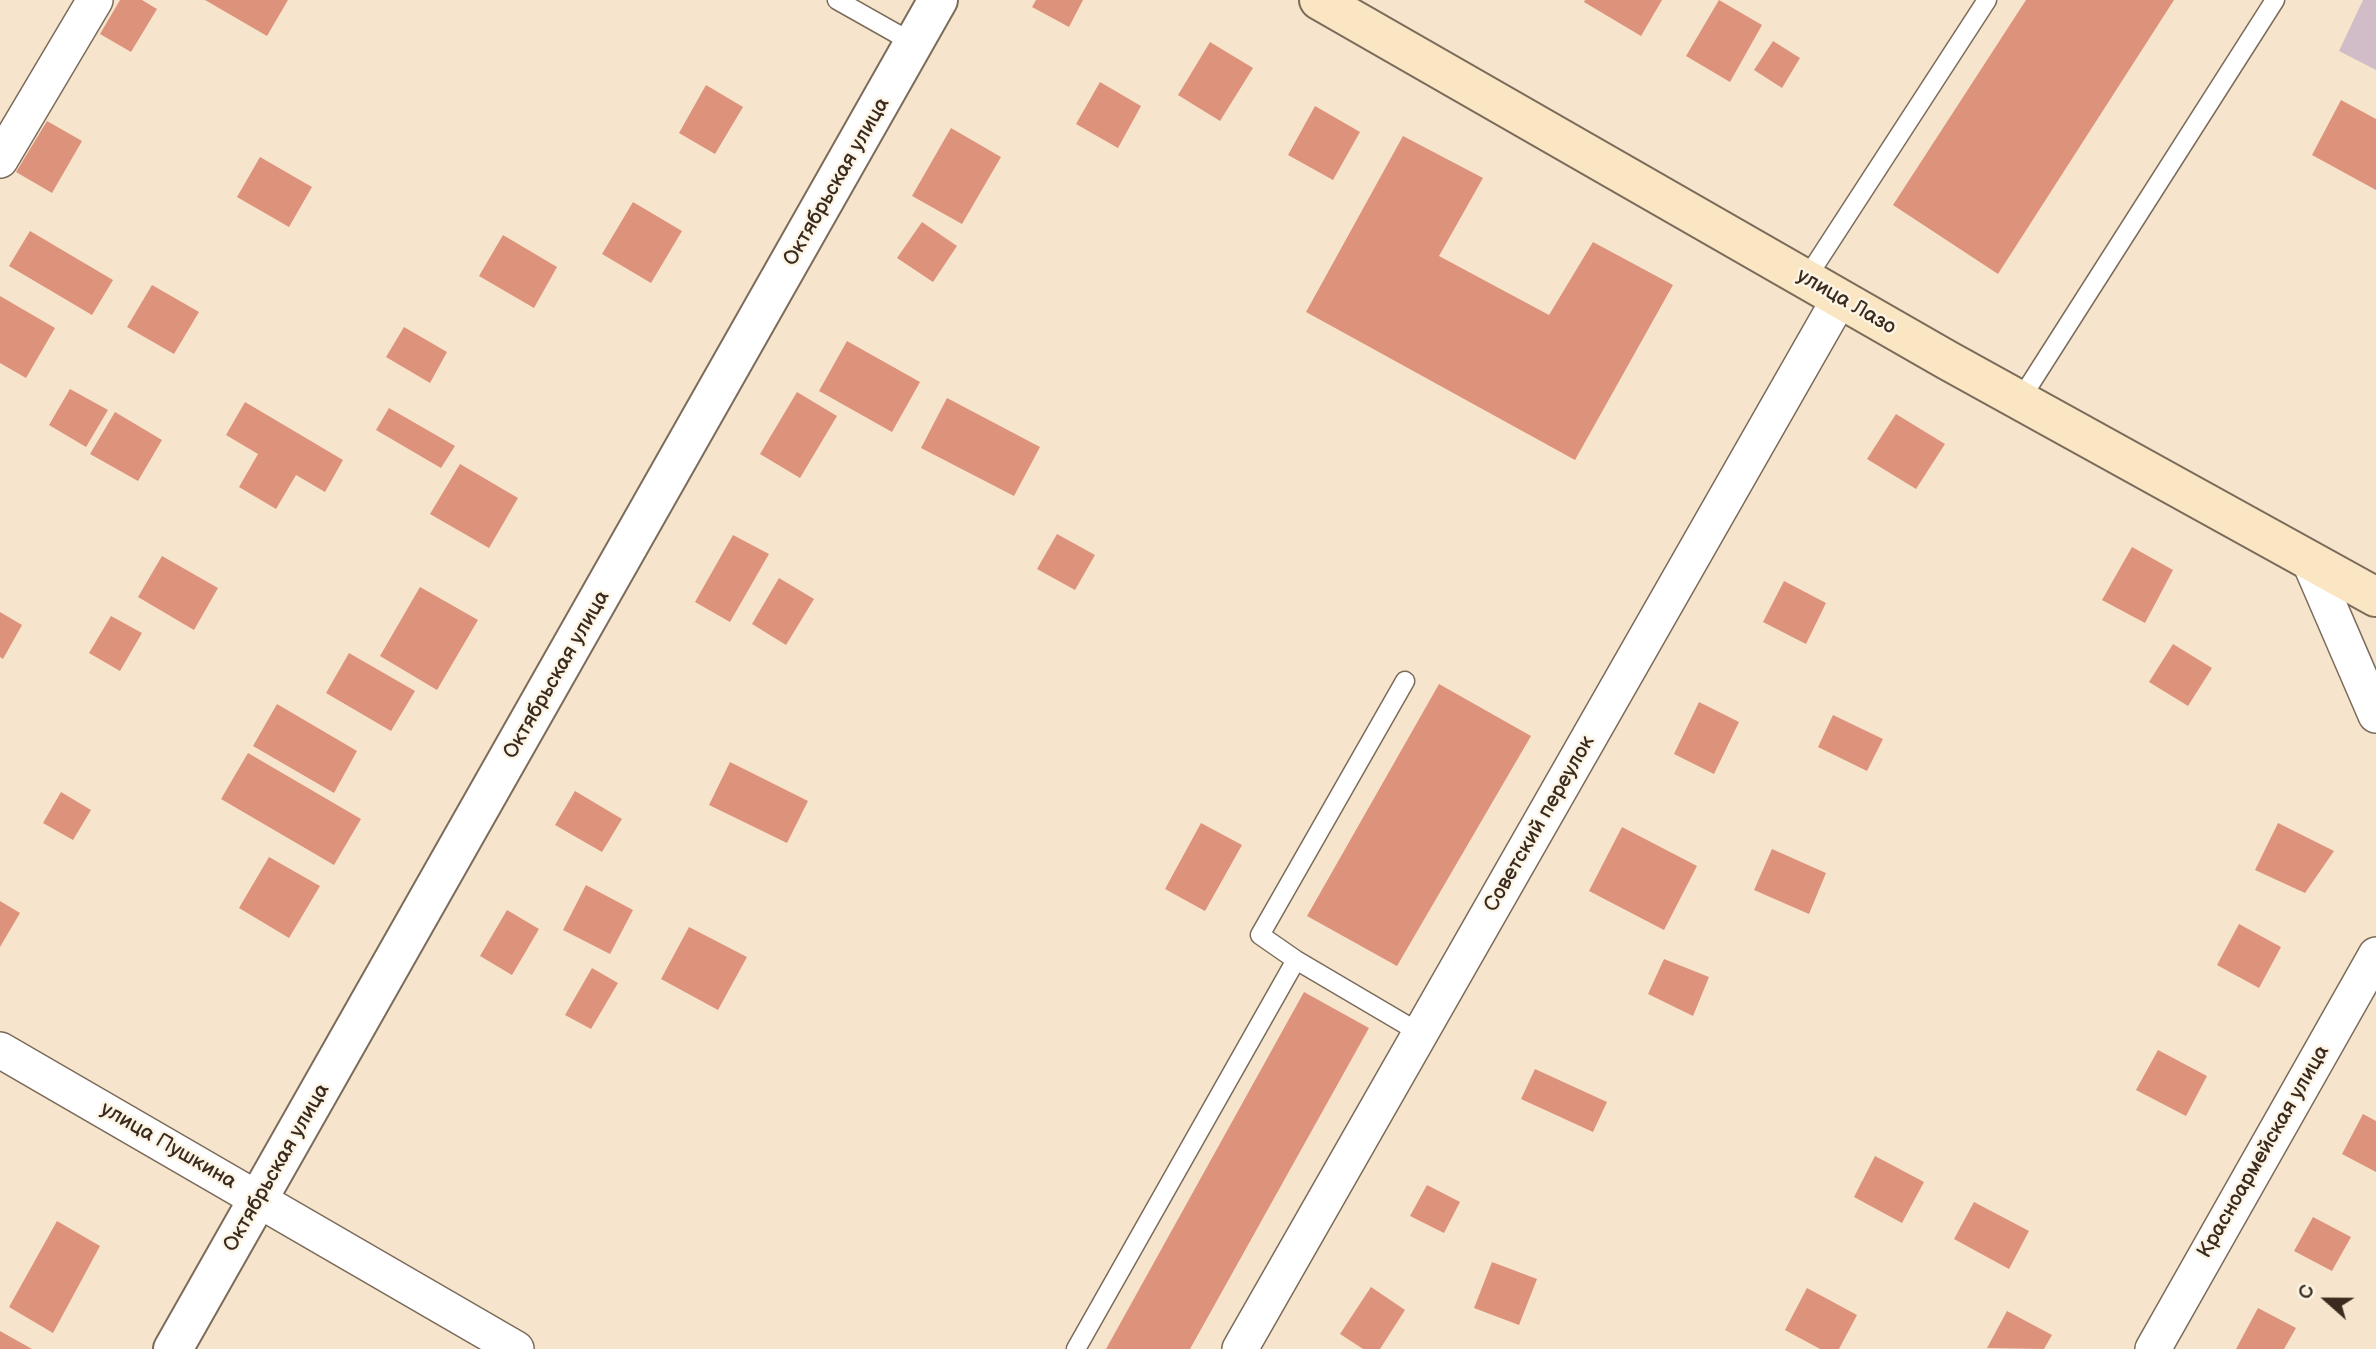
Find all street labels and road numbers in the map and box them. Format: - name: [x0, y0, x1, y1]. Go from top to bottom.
- street label: Октябрьская улица: [778, 93, 896, 271]
- street label: улица Лазо: [1792, 263, 1900, 341]
- street label: Октябрьская улица: [498, 586, 616, 764]
- street label: Советский переулок: [1479, 731, 1601, 917]
- street label: Красноармейская улица: [2193, 1041, 2335, 1263]
- street label: Октябрьская улица: [218, 1079, 336, 1257]
- street label: улица Пушкина: [96, 1097, 240, 1195]

